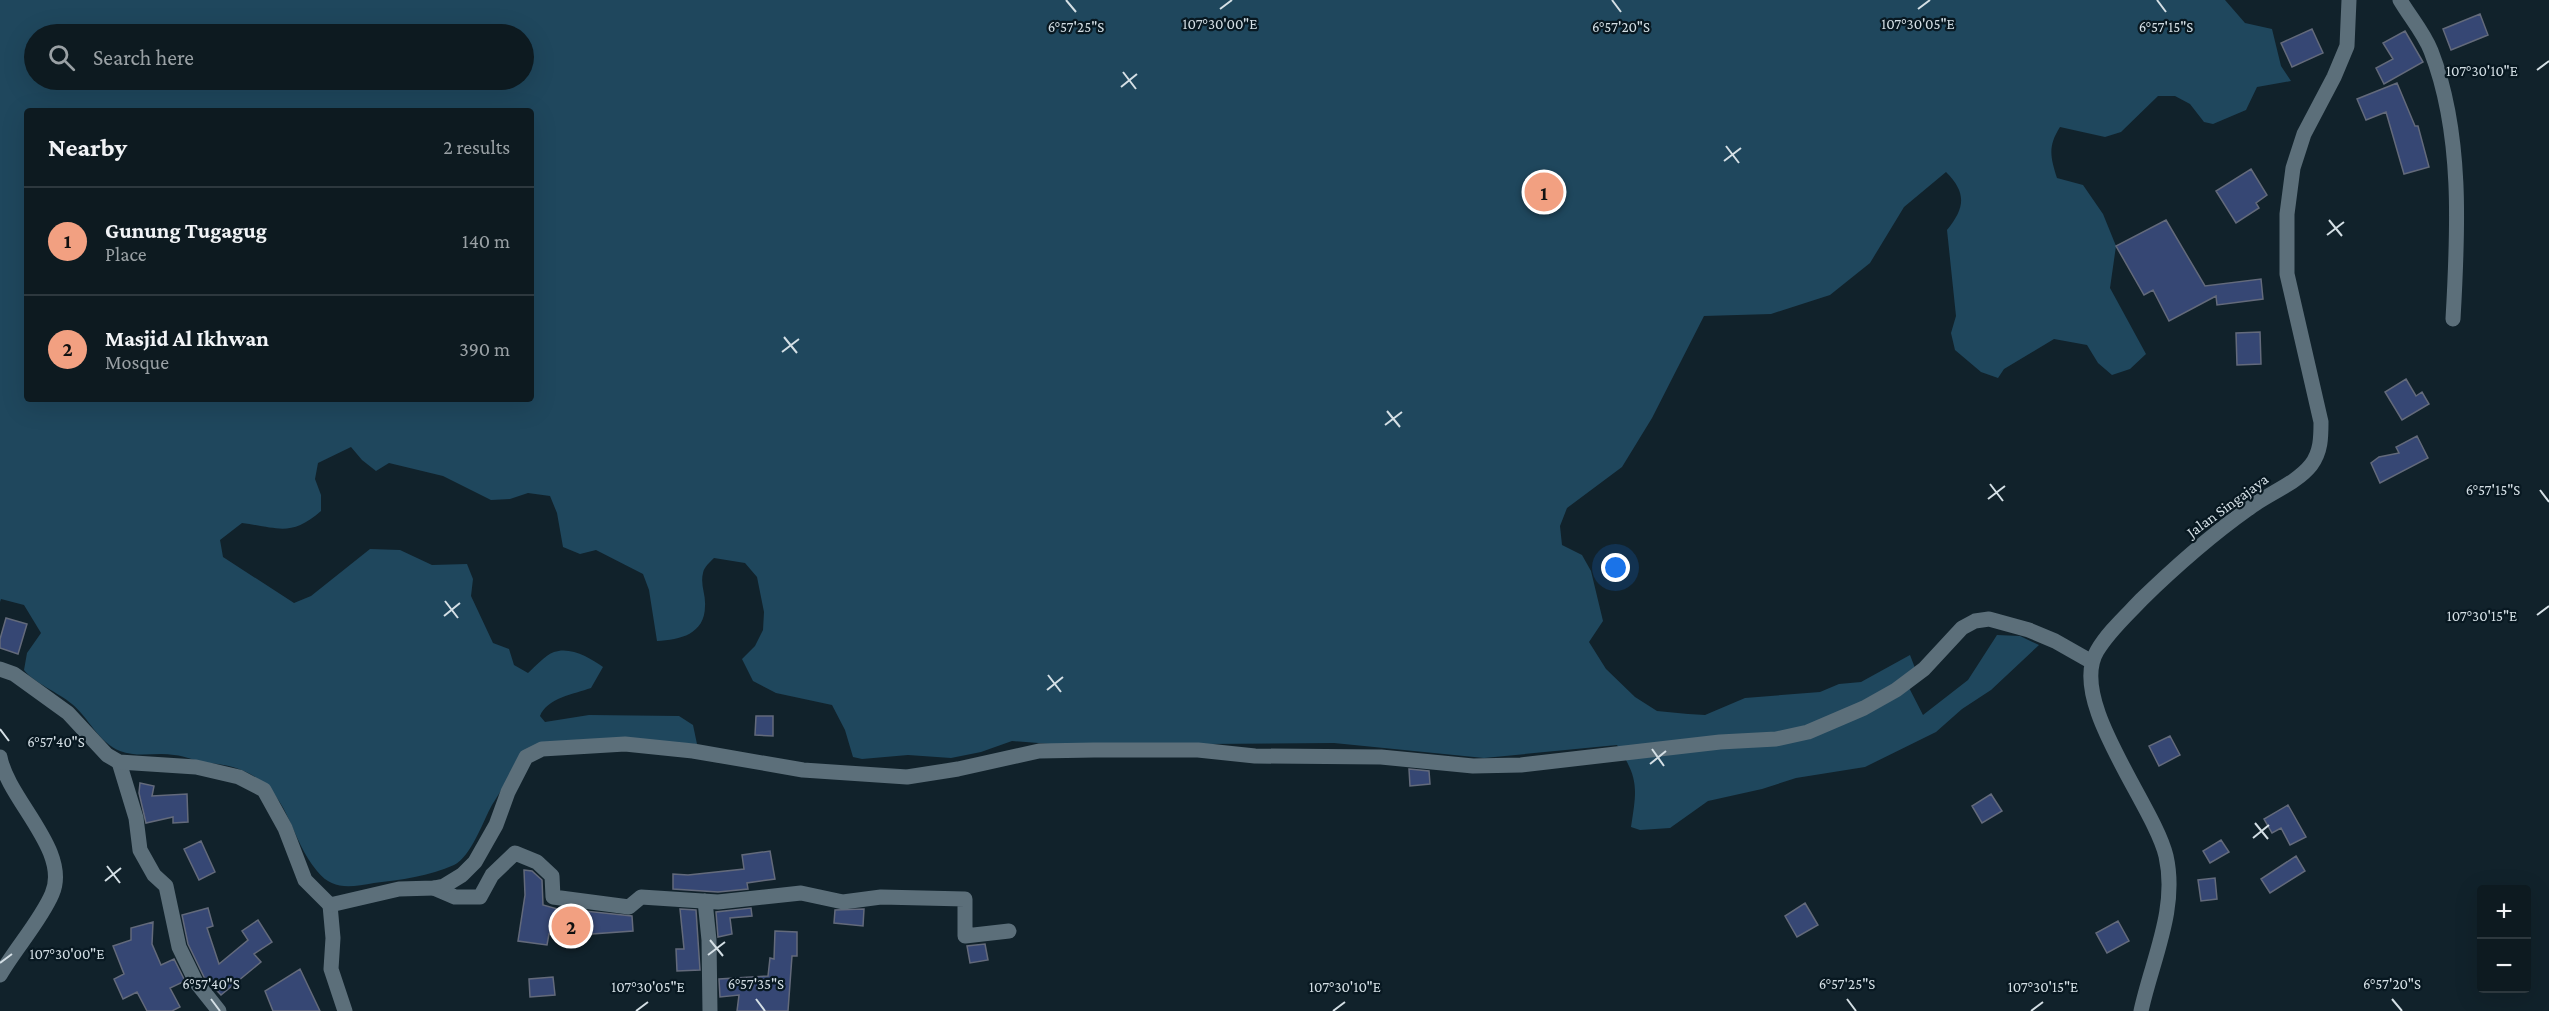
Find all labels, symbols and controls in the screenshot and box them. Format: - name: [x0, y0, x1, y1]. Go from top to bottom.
- text: 107°30'00"E: [1183, 16, 1257, 32]
- text: 107°30'05"E: [1881, 16, 1955, 32]
- text: 6°57'25"S: [1048, 19, 1104, 35]
- text: 6°57'20"S: [1592, 19, 1650, 35]
- text: 6°57'15"S: [2139, 19, 2193, 35]
- search box: [24, 24, 534, 90]
- icon: search: [45, 41, 78, 74]
- text: Search here: [93, 45, 194, 70]
- text: 107°30'10"E: [2446, 63, 2518, 79]
- text: Nearby: [48, 133, 127, 162]
- text: 2 results: [443, 136, 510, 158]
- pin: 1: [1524, 170, 1564, 214]
- text: Gunung Tugagug: [105, 218, 267, 243]
- text: 1: [64, 230, 71, 252]
- text: 140 m: [462, 230, 510, 252]
- text: Place: [105, 243, 147, 265]
- text: Masjid Al Ikhwan: [105, 326, 269, 351]
- text: 2: [62, 338, 73, 360]
- text: 390 m: [459, 338, 510, 360]
- text: Mosque: [105, 351, 169, 373]
- street label: Jalan Singajaya: [2182, 470, 2272, 543]
- text: 6°57'15"S: [2466, 482, 2520, 498]
- your location: [1601, 553, 1630, 582]
- text: 107°30'15"E: [2447, 608, 2517, 624]
- text: 6°57'40"S: [27, 734, 85, 750]
- map controls: [2477, 885, 2531, 993]
- button: +: [2477, 885, 2531, 939]
- pin: 2: [552, 904, 590, 948]
- button: −: [2477, 939, 2531, 993]
- text: 107°30'00"E: [30, 946, 104, 962]
- text: 6°57'40"S: [182, 976, 240, 992]
- text: 6°57'35"S: [728, 976, 784, 992]
- text: 6°57'25"S: [1819, 976, 1875, 992]
- text: 6°57'20"S: [2363, 976, 2421, 992]
- text: 107°30'05"E: [611, 979, 685, 995]
- text: 107°30'10"E: [1309, 979, 1381, 995]
- text: 107°30'15"E: [2008, 979, 2078, 995]

